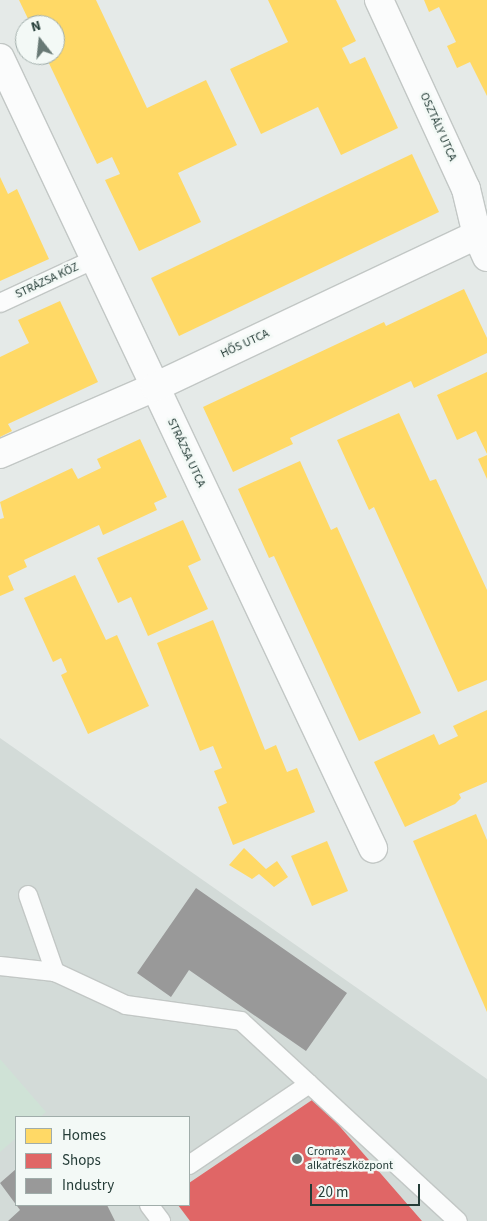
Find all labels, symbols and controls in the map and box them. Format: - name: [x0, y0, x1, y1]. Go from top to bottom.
- north arrow: [15, 15, 65, 65]
- text: N: [29, 16, 43, 37]
- street label: OSZTÁLY UTCA: [416, 90, 460, 164]
- street label: STRÁZSA KÖZ: [13, 260, 81, 302]
- street label: HŐS UTCA: [218, 327, 272, 361]
- street label: STRÁZSA UTCA: [164, 416, 208, 490]
- legend: [15, 1116, 190, 1206]
- text: Homes: [62, 1125, 106, 1146]
- place label: Cromax alkatrészközpont: [307, 1145, 393, 1173]
- text: Shops: [62, 1150, 101, 1171]
- marker: Cromax alkatrészközpont: [291, 1153, 303, 1165]
- scale bar: [312, 1174, 422, 1206]
- text: Industry: [62, 1175, 114, 1196]
- text: 20 m: [318, 1182, 348, 1203]

